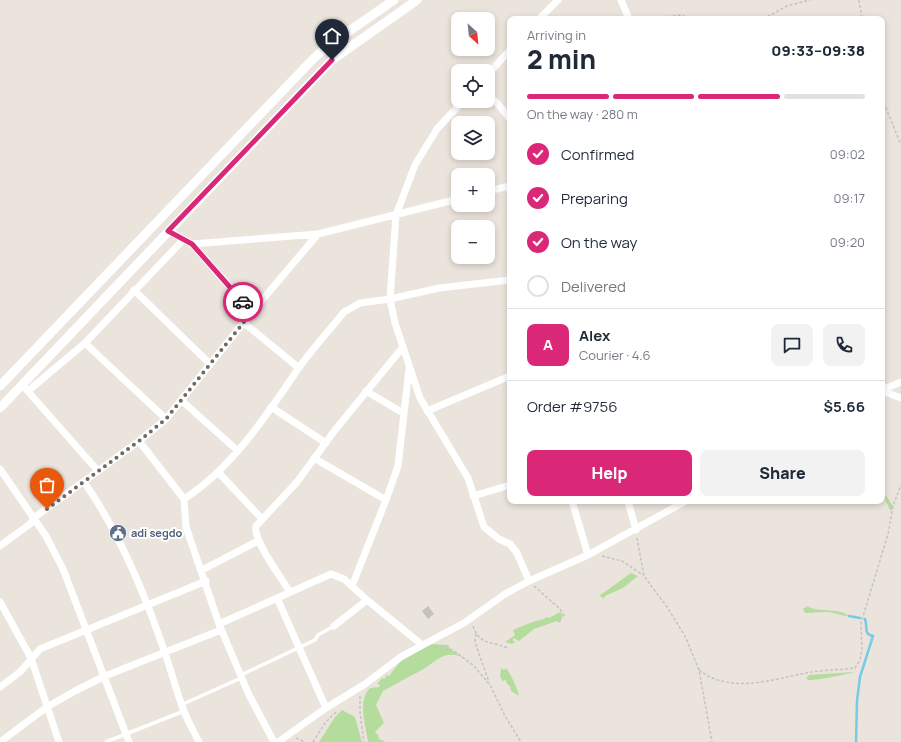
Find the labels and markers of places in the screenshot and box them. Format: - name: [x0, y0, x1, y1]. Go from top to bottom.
- pin: [315, 19, 349, 60]
- pin: [30, 468, 64, 509]
- public building icon: adi segdo: [108, 523, 128, 543]
- place label: adi segdo: [131, 525, 183, 540]

